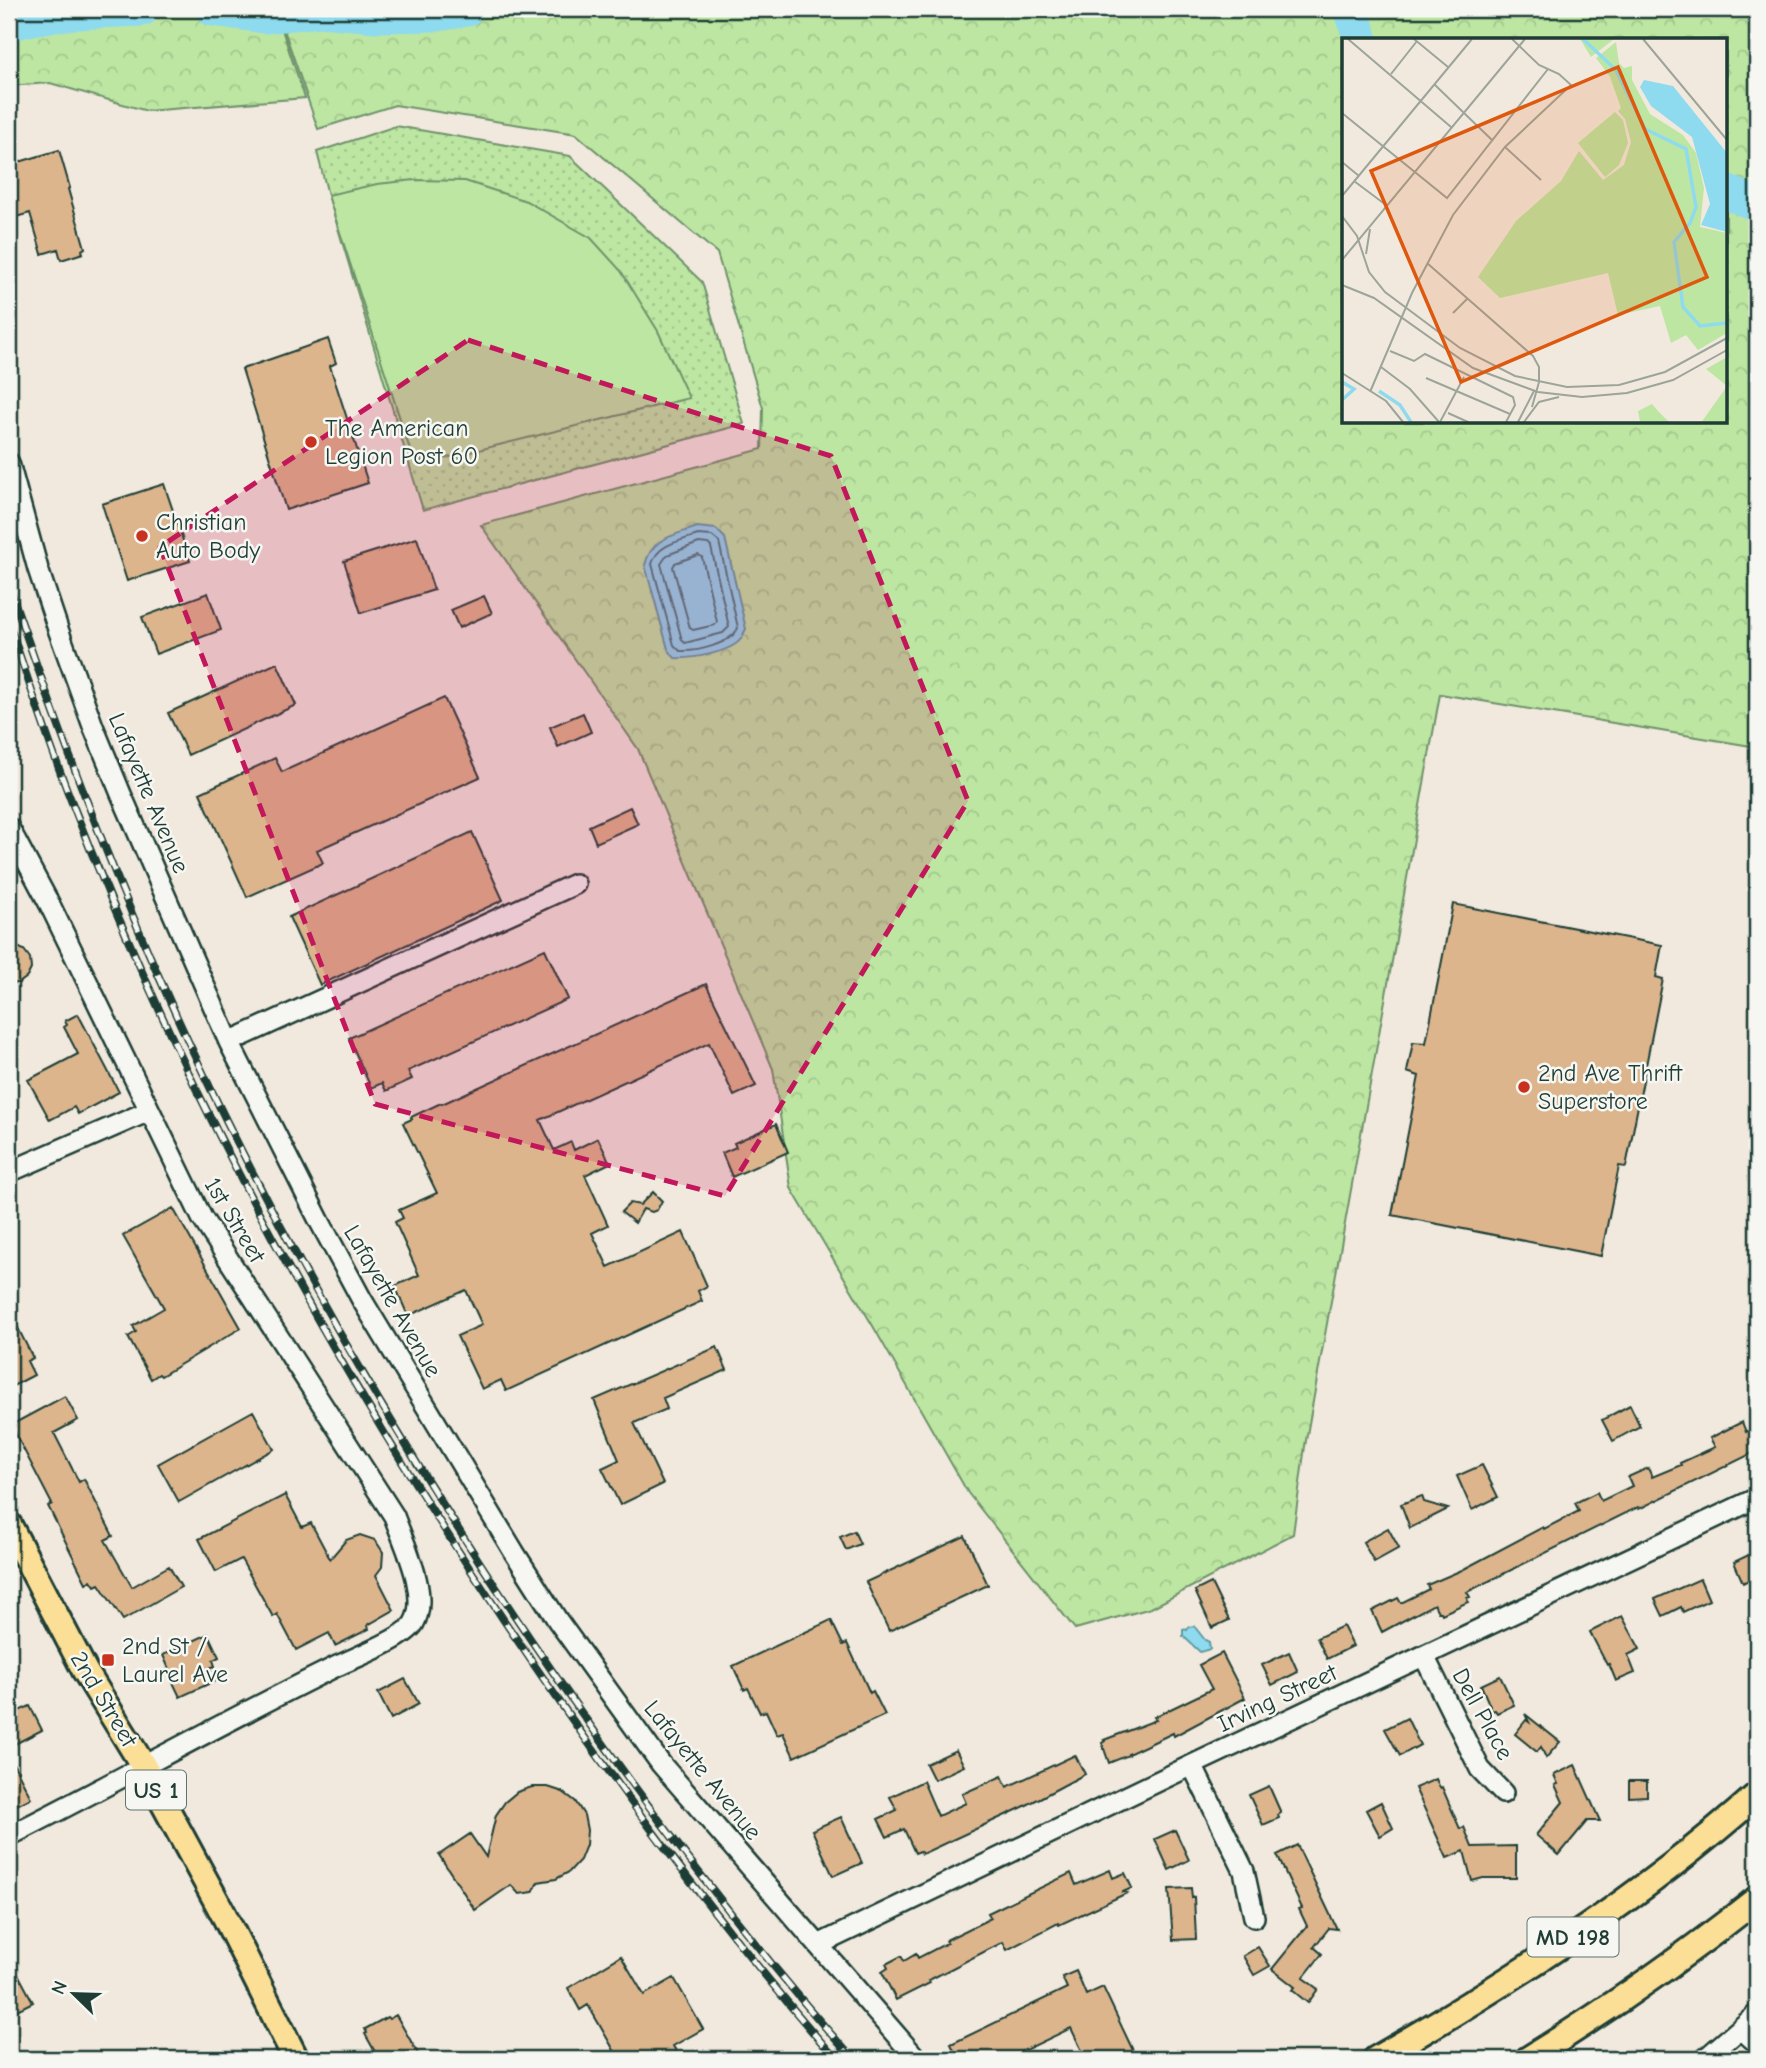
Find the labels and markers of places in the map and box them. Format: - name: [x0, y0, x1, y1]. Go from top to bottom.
- place label: The American Legion Post 60: [325, 414, 478, 470]
- marker: The American Legion Post 60: [303, 434, 319, 450]
- place label: Christian Auto Body: [156, 508, 260, 564]
- marker: Christian Auto Body: [134, 528, 150, 544]
- place label: 2nd Ave Thrift Superstore: [1538, 1059, 1683, 1115]
- marker: 2nd Ave Thrift Superstore: [1516, 1079, 1532, 1095]
- place label: 2nd St / Laurel Ave: [122, 1632, 228, 1688]
- marker: 2nd St / Laurel Ave: [100, 1652, 116, 1668]

